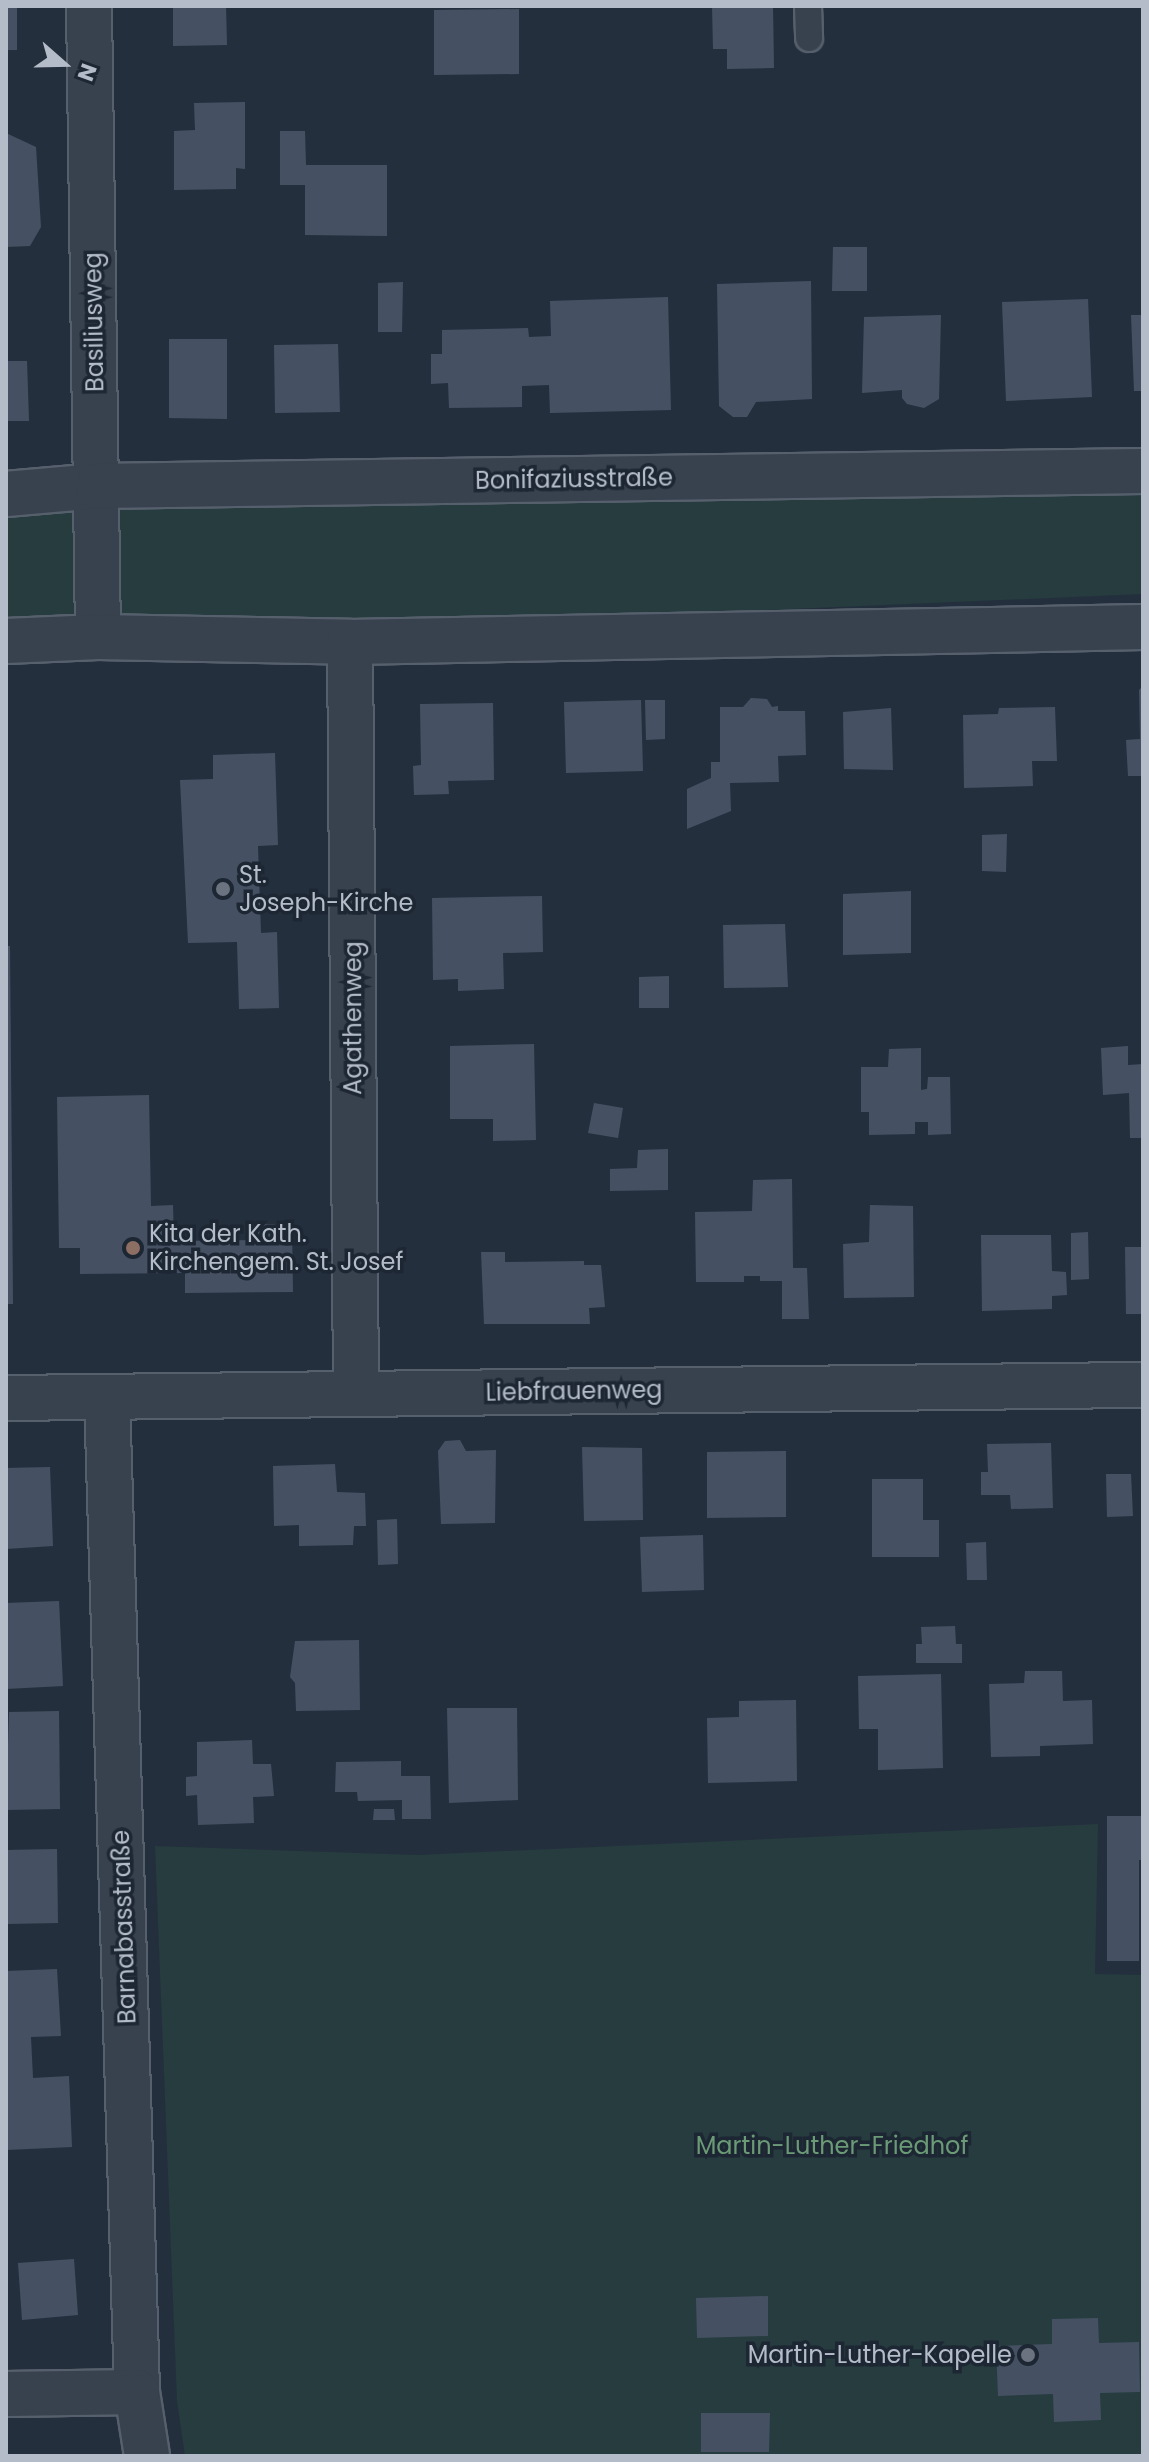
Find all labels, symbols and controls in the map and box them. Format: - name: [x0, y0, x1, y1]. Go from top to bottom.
- north arrow: [24, 24, 104, 104]
- text: N: [70, 59, 104, 85]
- street label: Basiliusweg: [78, 252, 110, 392]
- street label: Bonifaziusstraße: [475, 463, 673, 495]
- place label: St. Joseph-Kirche: [239, 861, 413, 917]
- marker: St. Joseph-Kirche: [214, 880, 232, 898]
- street label: Agathenweg: [339, 941, 367, 1095]
- place label: Kita der Kath. Kirchengem. St. Josef: [149, 1220, 403, 1276]
- marker: Kita der Kath. Kirchengem. St. Josef: [124, 1239, 142, 1257]
- street label: Liebfrauenweg: [485, 1375, 663, 1407]
- street label: Barnabasstraße: [106, 1830, 142, 2024]
- park label: Martin-Luther-Friedhof: [696, 2132, 968, 2160]
- place label: Martin-Luther-Kapelle: [748, 2341, 1012, 2369]
- marker: Martin-Luther-Kapelle: [1019, 2346, 1037, 2364]

